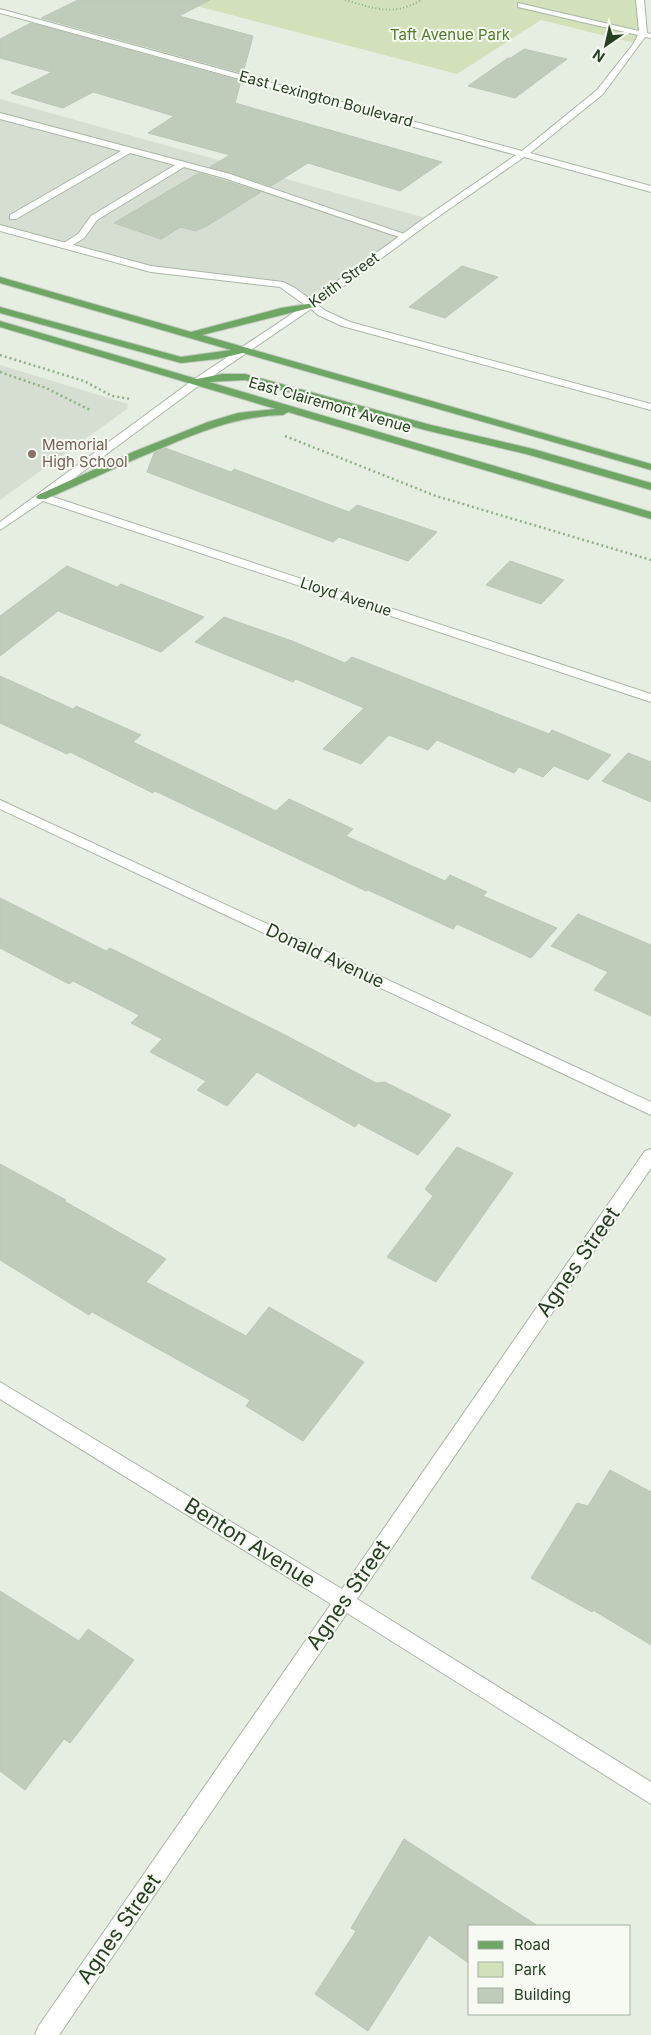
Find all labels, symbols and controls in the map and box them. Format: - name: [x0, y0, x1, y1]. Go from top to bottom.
- north arrow: [581, 20, 631, 70]
- park label: Taft Avenue Park: [390, 25, 511, 44]
- text: N: [589, 46, 608, 66]
- street label: East Lexington Boulevard: [237, 66, 415, 131]
- street label: Keith Street: [305, 248, 383, 311]
- street label: East Clairemont Avenue: [247, 372, 414, 437]
- place label: Memorial High School: [42, 435, 128, 471]
- marker: Memorial High School: [26, 448, 38, 460]
- street label: Lloyd Avenue: [298, 573, 394, 620]
- street label: Donald Avenue: [263, 919, 388, 992]
- street label: Agnes Street: [531, 1202, 625, 1321]
- street label: Benton Avenue: [180, 1492, 320, 1593]
- street label: Agnes Street: [301, 1535, 395, 1654]
- street label: Agnes Street: [72, 1869, 166, 1988]
- legend: [468, 1925, 631, 2015]
- text: Road: [514, 1935, 550, 1954]
- text: Park: [514, 1960, 547, 1979]
- text: Building: [514, 1985, 571, 2004]

